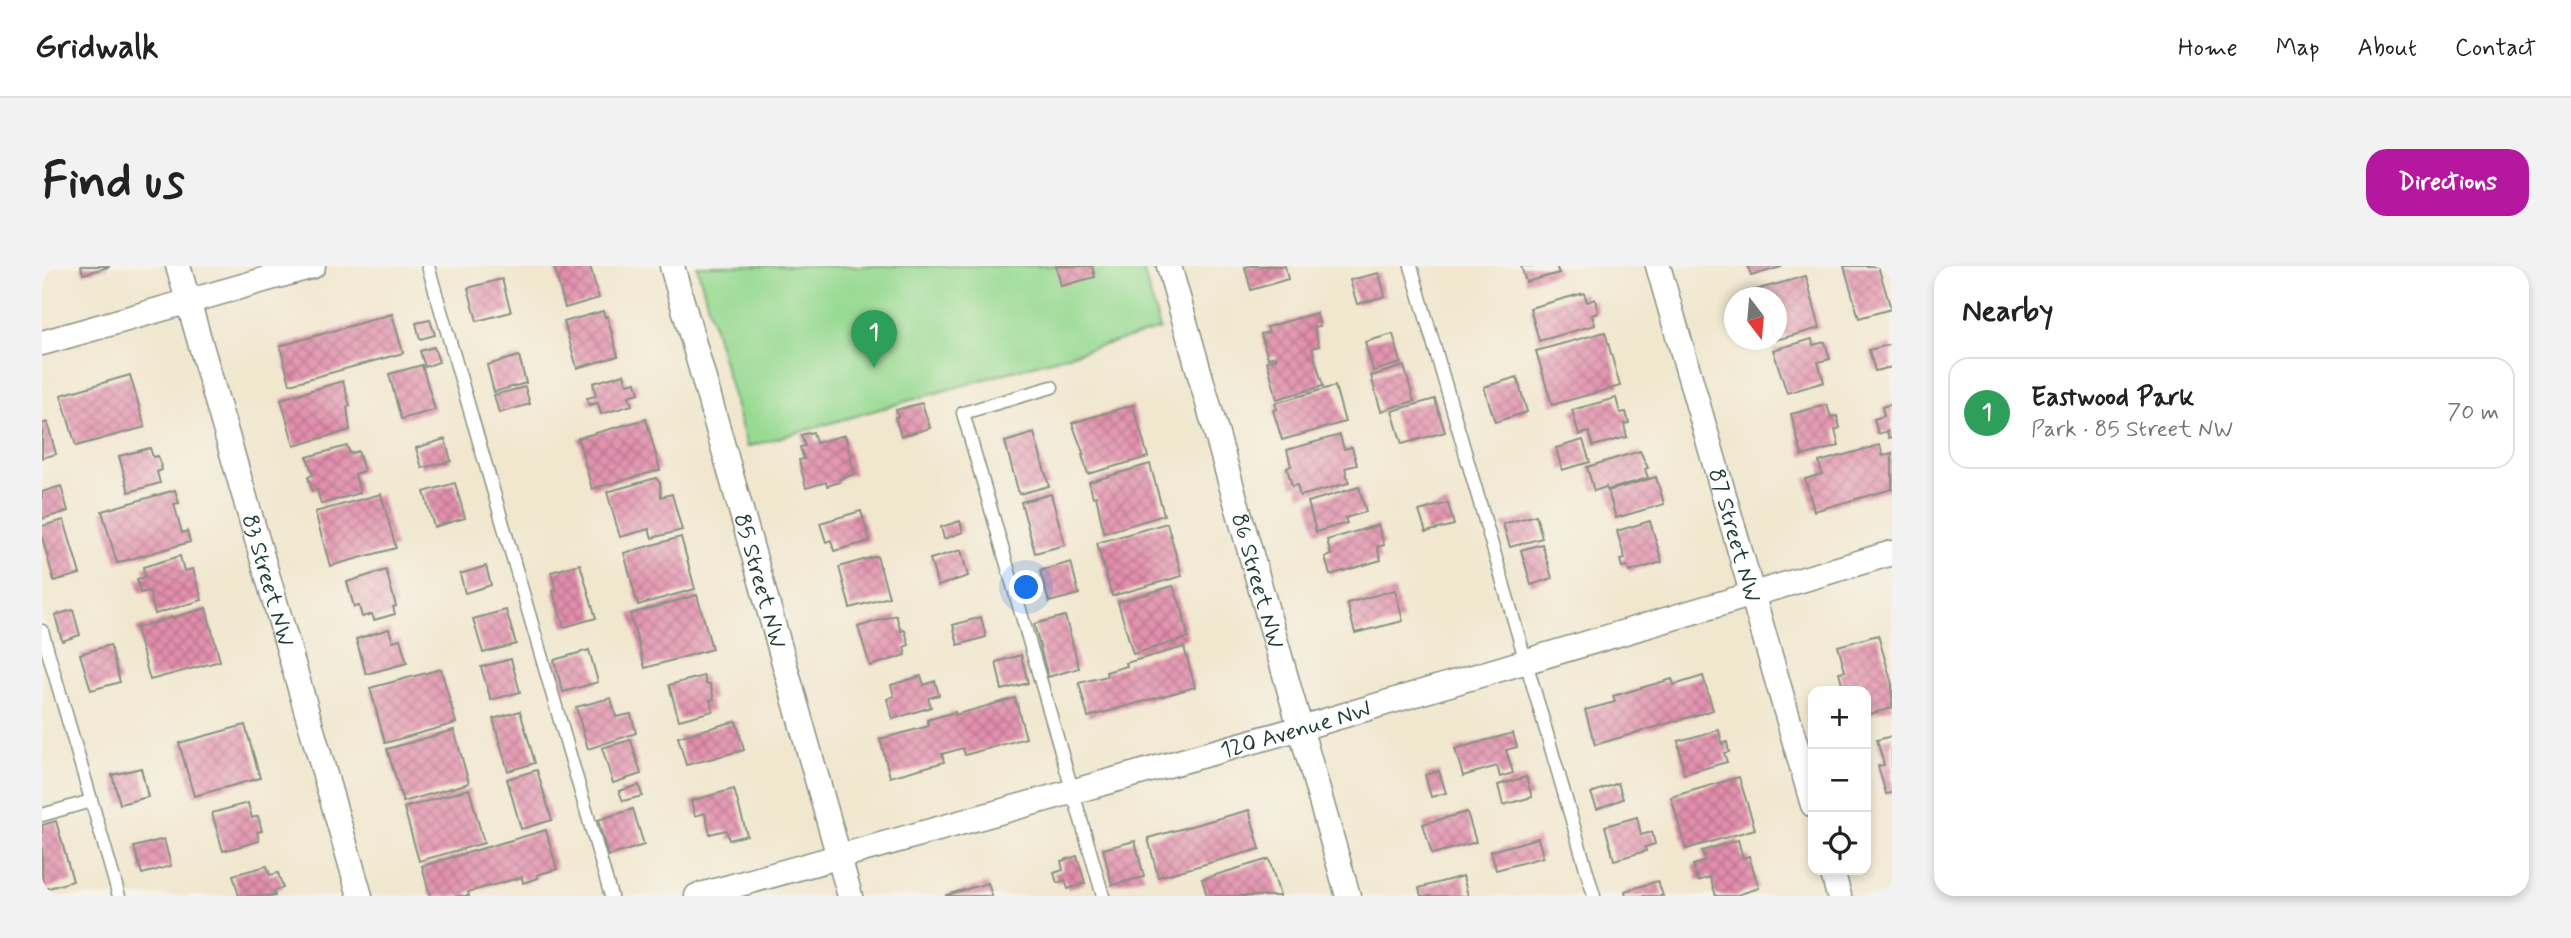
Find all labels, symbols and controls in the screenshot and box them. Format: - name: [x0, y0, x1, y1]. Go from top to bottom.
- text: Gridwalk: [35, 26, 159, 70]
- text: Home: [2178, 33, 2238, 64]
- text: Map: [2276, 33, 2320, 64]
- text: About: [2358, 33, 2417, 64]
- text: Contact: [2455, 33, 2536, 64]
- button: Directions: [2366, 149, 2529, 216]
- text: Find us: [42, 150, 185, 215]
- north arrow: [1724, 287, 1787, 350]
- text: Nearby: [1962, 292, 2053, 331]
- pin: 1: [851, 310, 897, 368]
- text: Eastwood Park: [2031, 381, 2194, 415]
- text: 1: [1982, 398, 1992, 428]
- text: 70 m: [2447, 398, 2499, 428]
- text: Park · 85 Street NW: [2031, 415, 2233, 445]
- street label: 87 Street NW: [1700, 465, 1767, 606]
- street label: 85 Street NW: [726, 510, 792, 652]
- street label: 86 Street NW: [1223, 510, 1290, 652]
- street label: 83 Street NW: [234, 511, 300, 650]
- your location: [1009, 570, 1043, 604]
- map controls: [1808, 686, 1871, 875]
- button: +: [1808, 686, 1871, 749]
- street label: 120 Avenue NW: [1217, 695, 1375, 767]
- button: −: [1808, 749, 1871, 812]
- button: locate: [1808, 812, 1871, 875]

